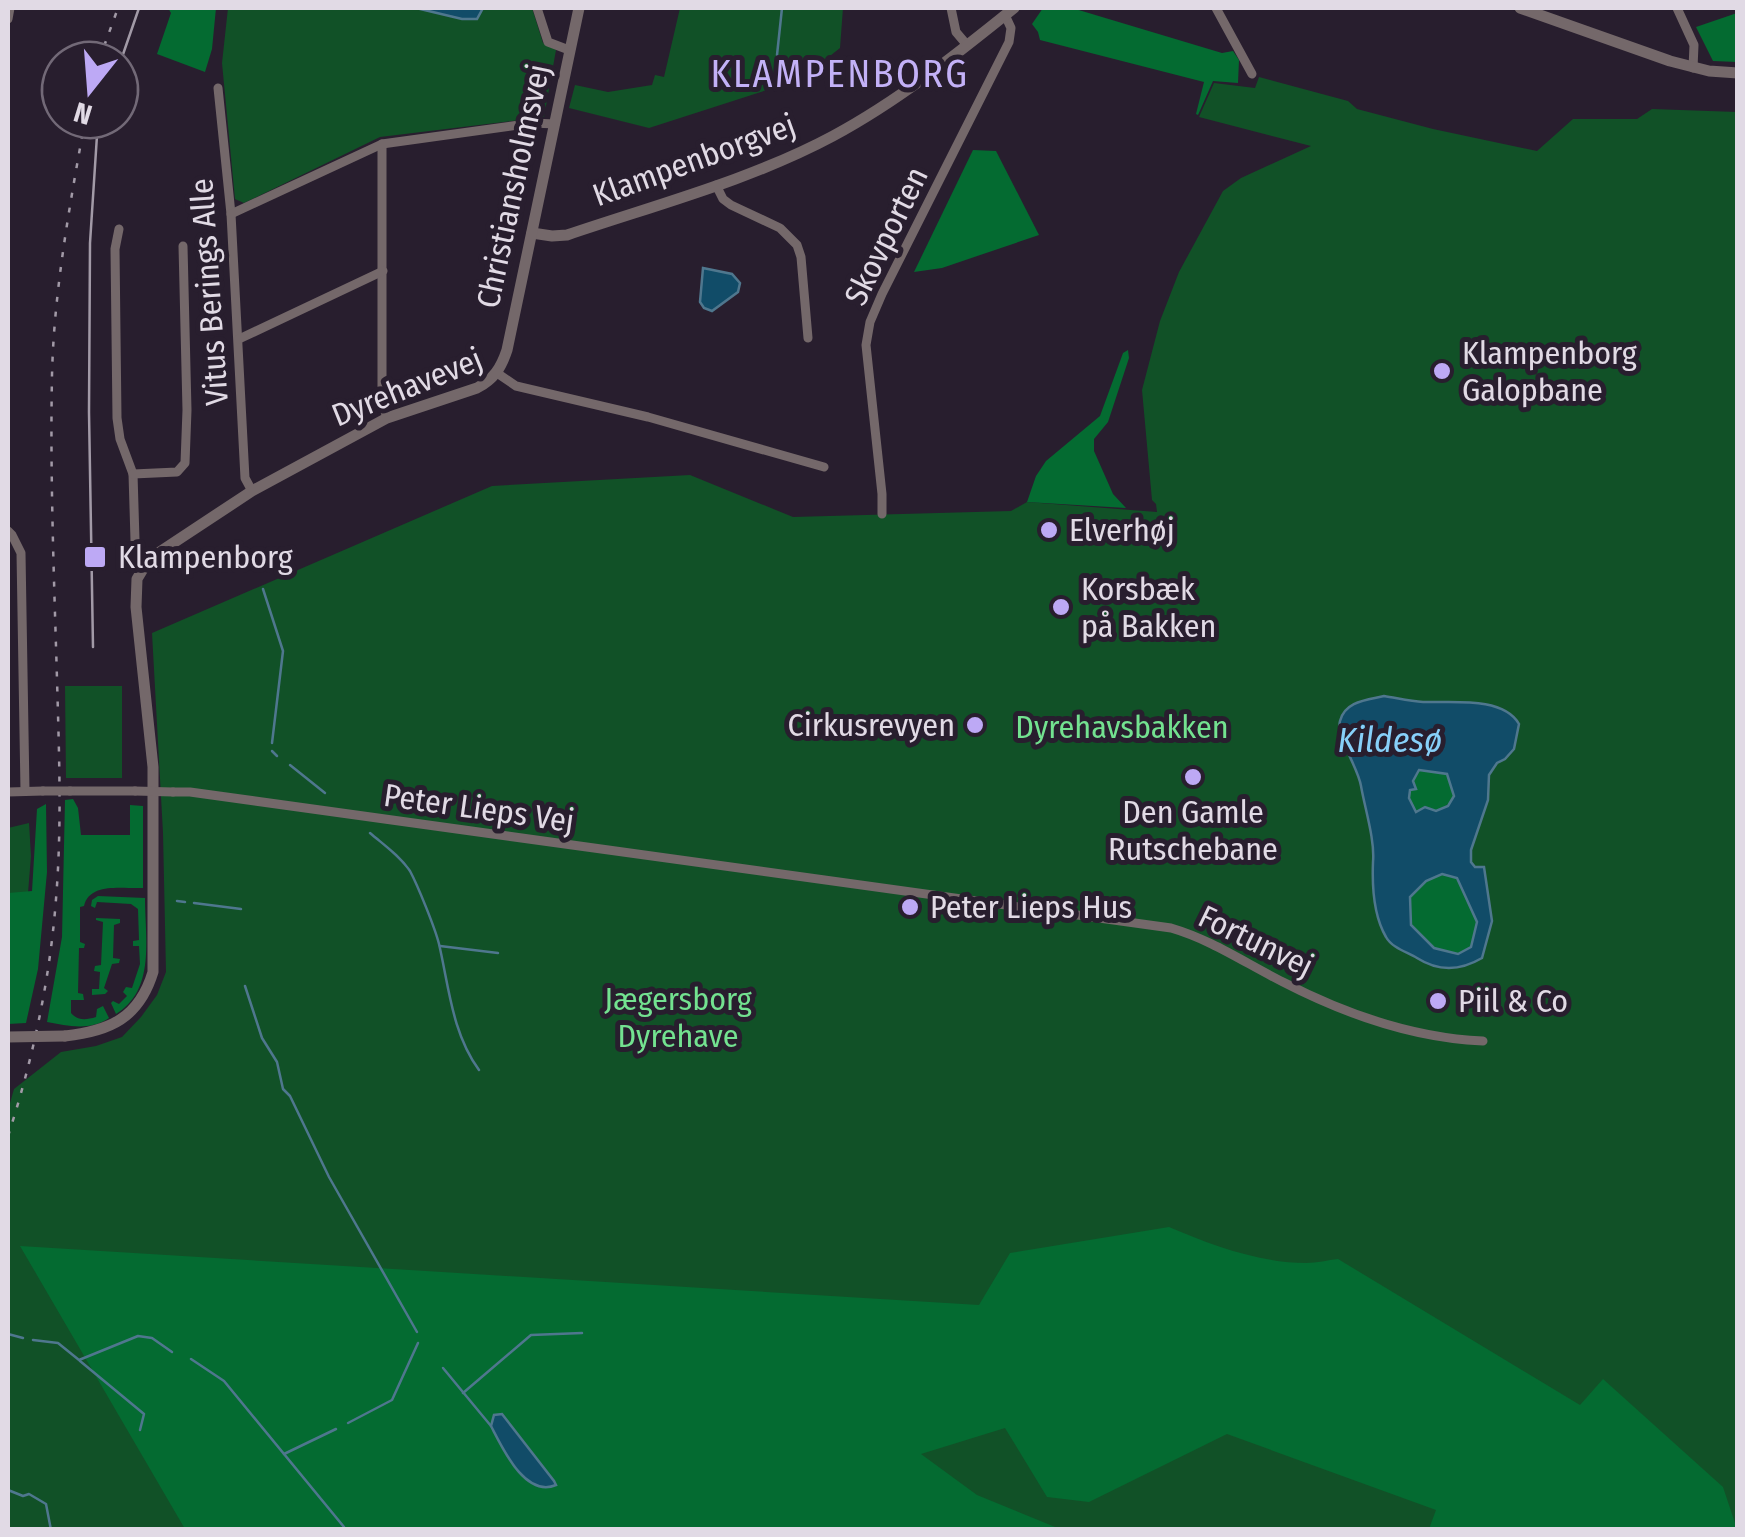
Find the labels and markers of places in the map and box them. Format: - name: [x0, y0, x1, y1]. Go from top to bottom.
- place label: Klampenborg Galopbane: [1462, 334, 1637, 409]
- marker: Klampenborg Galopbane: [1431, 360, 1453, 382]
- place label: Elverhøj: [1069, 511, 1175, 549]
- marker: Elverhøj: [1038, 519, 1060, 541]
- place label: Klampenborg: [118, 538, 293, 576]
- marker: Klampenborg: [82, 544, 108, 570]
- place label: Korsbæk på Bakken: [1081, 570, 1216, 645]
- marker: Korsbæk på Bakken: [1050, 596, 1072, 618]
- place label: Cirkusrevyen: [787, 706, 955, 744]
- marker: Cirkusrevyen: [964, 714, 986, 736]
- marker: Den Gamle Rutschebane: [1182, 766, 1204, 788]
- place label: Den Gamle Rutschebane: [1108, 793, 1278, 868]
- place label: Peter Lieps Hus: [930, 888, 1132, 926]
- marker: Peter Lieps Hus: [899, 896, 921, 918]
- place label: Piil & Co: [1458, 982, 1568, 1020]
- marker: Piil & Co: [1427, 990, 1449, 1012]

